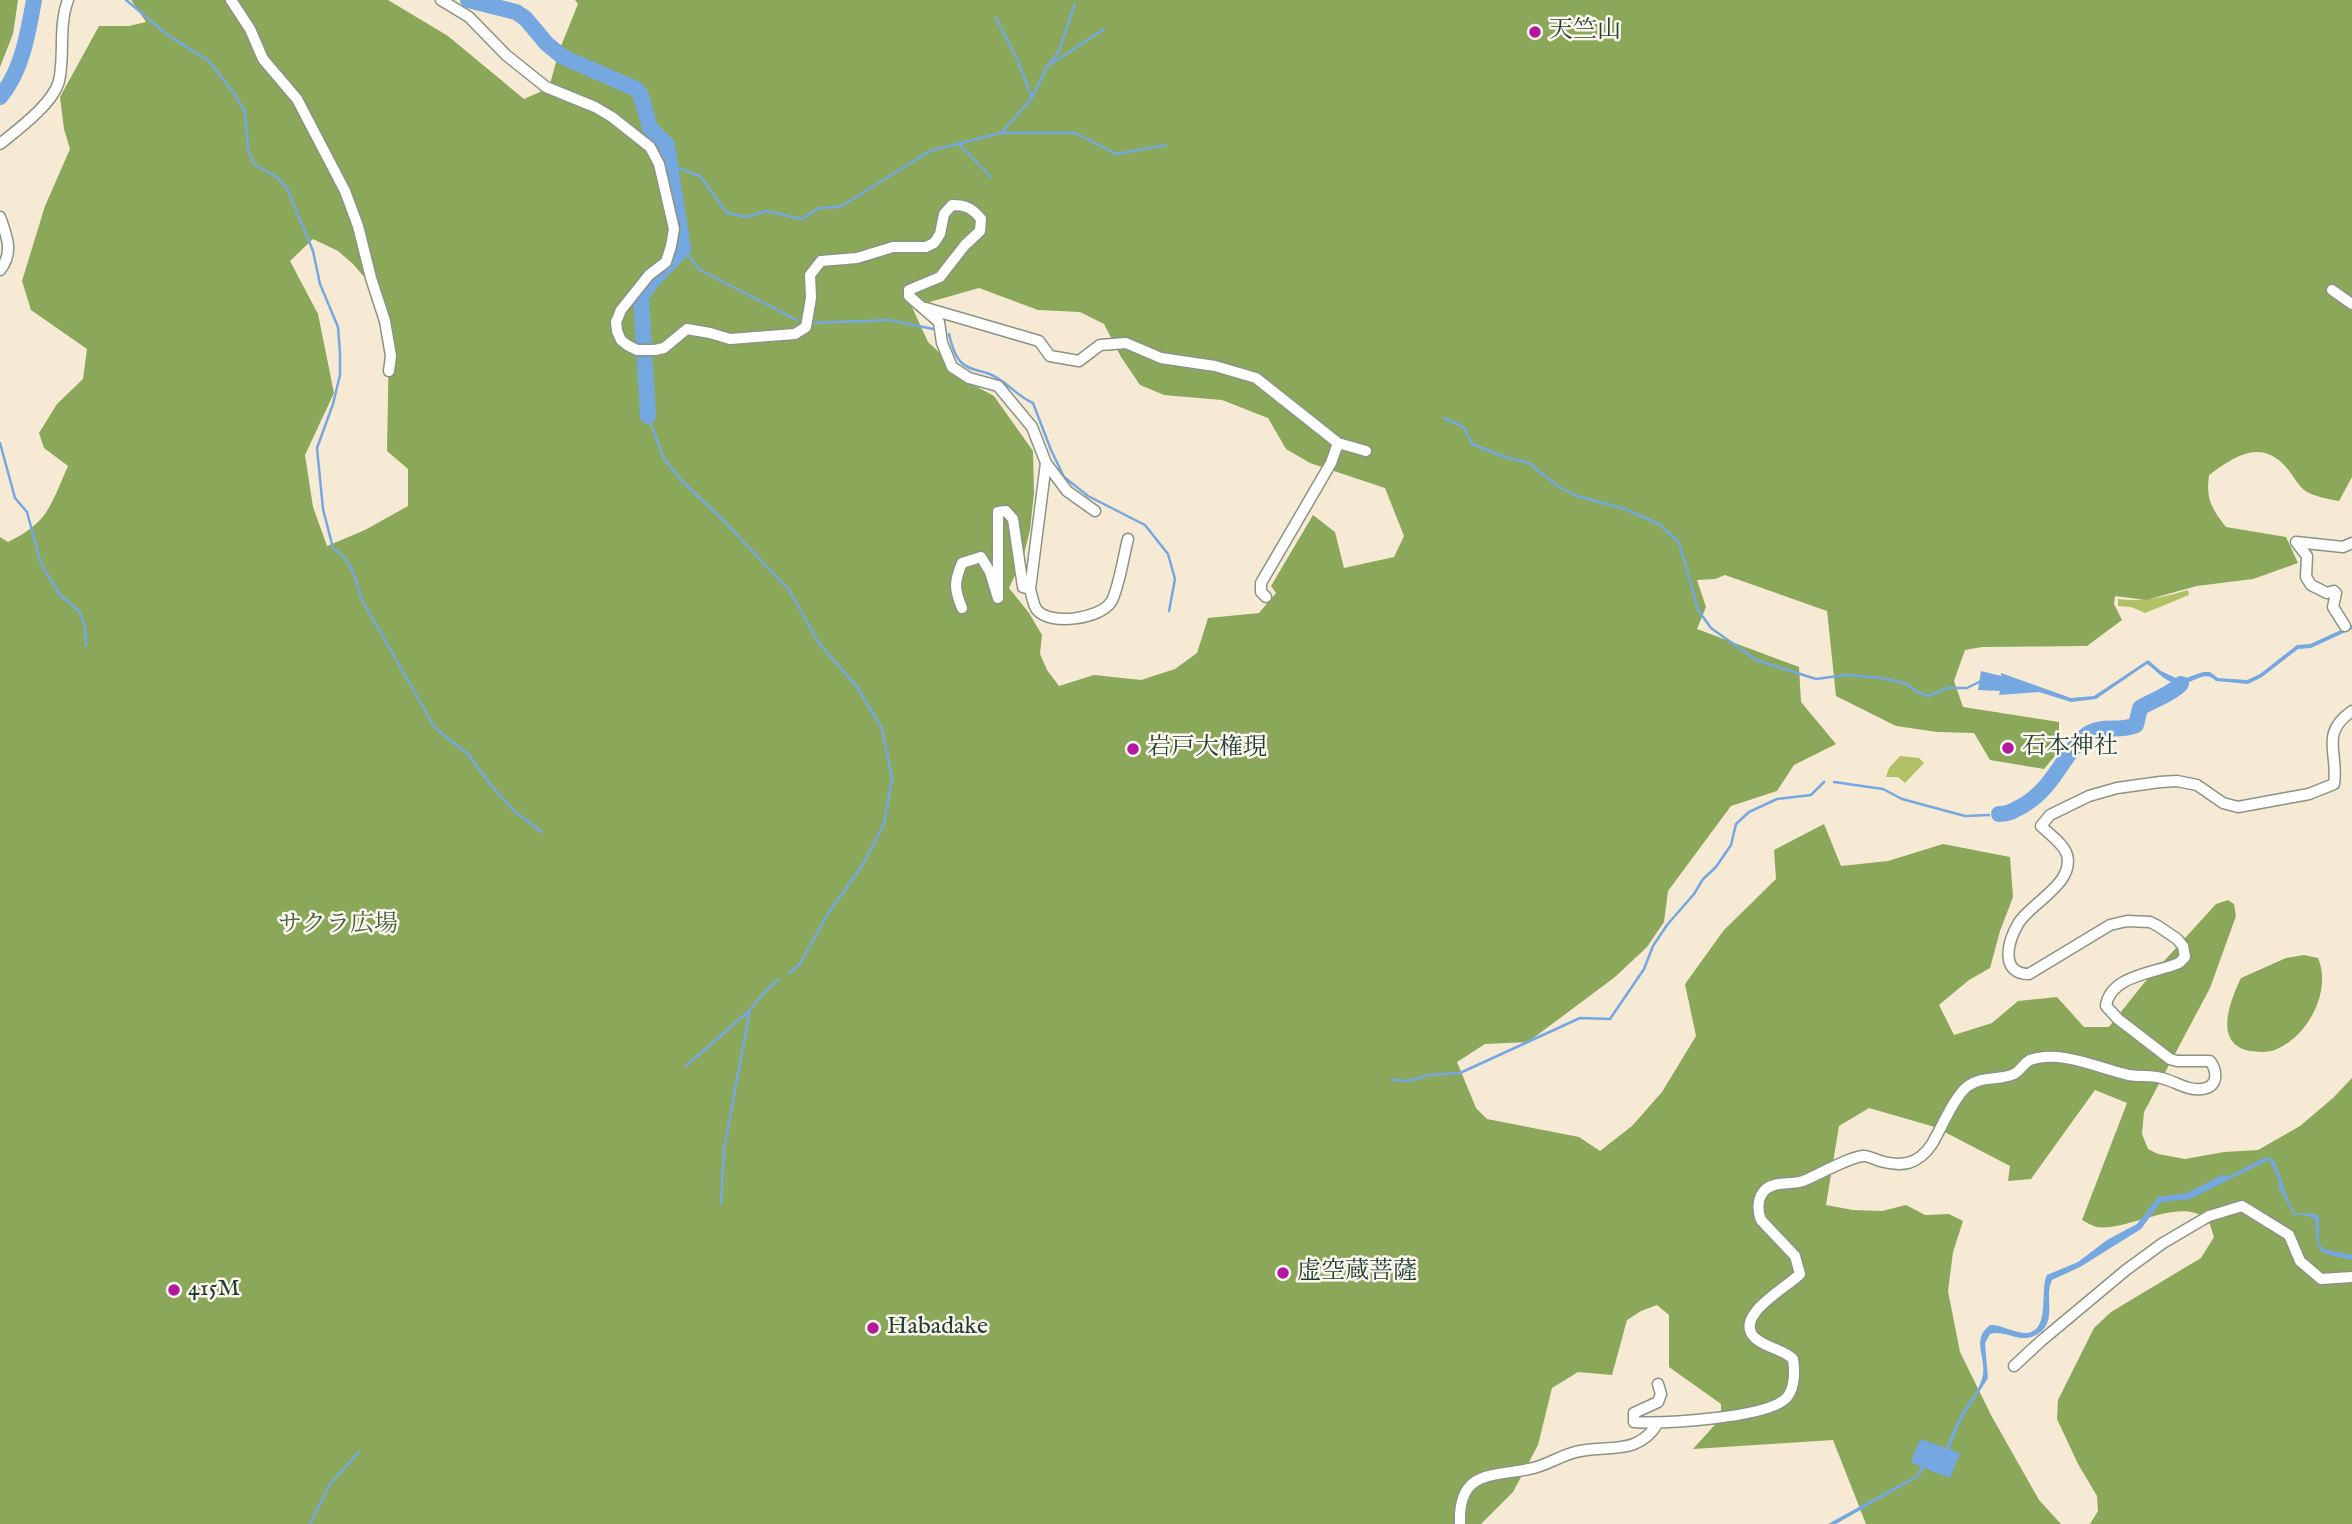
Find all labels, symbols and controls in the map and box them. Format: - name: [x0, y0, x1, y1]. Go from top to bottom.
- place label: 天竺山: [1549, 18, 1621, 46]
- marker: 天竺山: [1527, 24, 1543, 40]
- place label: 石本神社: [2022, 734, 2118, 762]
- place label: 岩戸大権現: [1147, 735, 1267, 763]
- marker: 石本神社: [2000, 740, 2016, 756]
- marker: 岩戸大権現: [1125, 741, 1141, 757]
- park label: サクラ広場: [278, 912, 398, 940]
- place label: 虚空蔵菩薩: [1297, 1259, 1417, 1287]
- marker: 虚空蔵菩薩: [1275, 1265, 1291, 1281]
- place label: 415M: [188, 1276, 240, 1304]
- marker: 415M: [166, 1282, 182, 1298]
- place label: Habadake: [887, 1314, 988, 1342]
- marker: Habadake: [865, 1320, 881, 1336]

